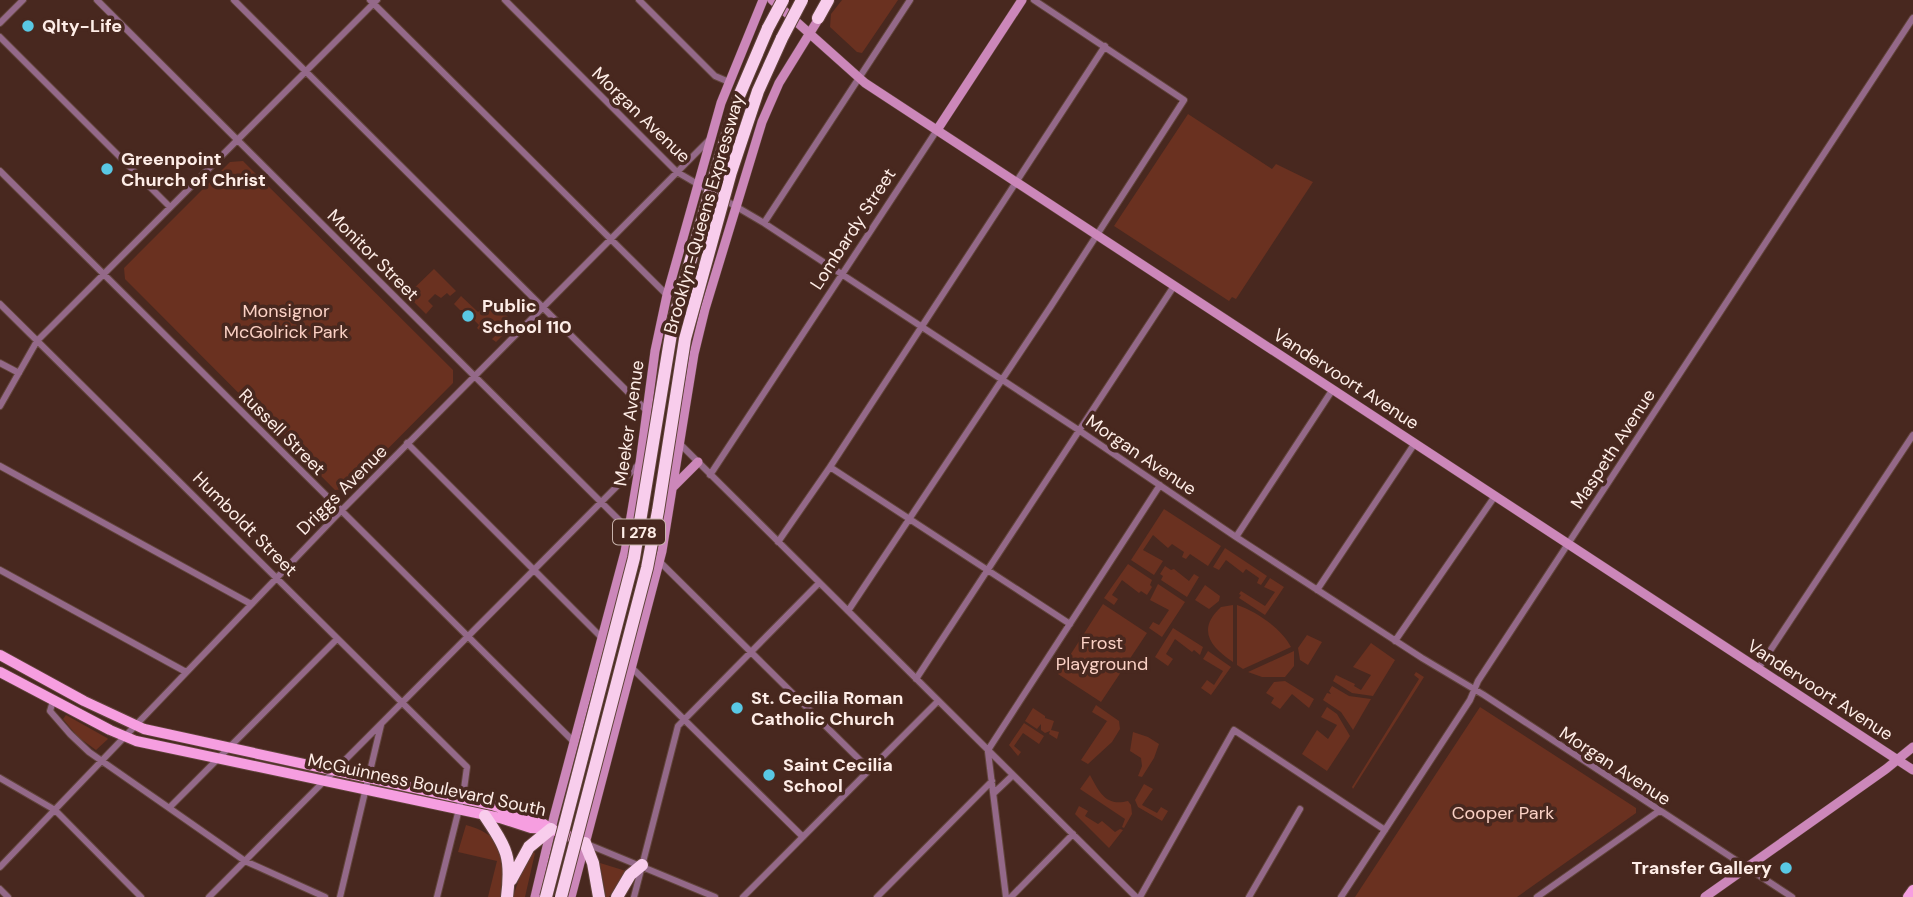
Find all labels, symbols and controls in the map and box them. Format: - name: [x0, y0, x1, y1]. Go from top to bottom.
- place label: Qlty-Life: [42, 14, 122, 38]
- marker: Qlty-Life: [20, 18, 36, 34]
- street label: Morgan Avenue: [586, 62, 696, 168]
- street label: Brooklyn-Queens Expressway: [658, 91, 750, 337]
- place label: Greenpoint Church of Christ: [121, 147, 266, 192]
- marker: Greenpoint Church of Christ: [99, 161, 115, 177]
- street label: Lombardy Street: [805, 164, 901, 294]
- street label: Monitor Street: [322, 204, 424, 306]
- place label: Public School 110: [482, 294, 572, 339]
- park label: Monsignor McGolrick Park: [224, 299, 348, 344]
- marker: Public School 110: [460, 308, 476, 324]
- street label: Vandervoort Avenue: [1268, 323, 1424, 435]
- street label: Meeker Avenue: [608, 359, 650, 487]
- street label: Russell Street: [234, 384, 330, 480]
- street label: Maspeth Avenue: [1565, 384, 1661, 514]
- street label: Morgan Avenue: [1081, 409, 1201, 501]
- street label: Driggs Avenue: [292, 440, 392, 540]
- street label: Humboldt Street: [187, 466, 303, 582]
- road number: I 278: [613, 520, 665, 544]
- park label: Frost Playground: [1056, 631, 1148, 676]
- street label: Vandervoort Avenue: [1742, 634, 1898, 746]
- place label: St. Cecilia Roman Catholic Church: [751, 686, 903, 731]
- marker: St. Cecilia Roman Catholic Church: [729, 700, 745, 716]
- street label: Morgan Avenue: [1555, 721, 1675, 811]
- street label: McGuinness Boulevard South: [306, 748, 548, 822]
- place label: Saint Cecilia School: [783, 753, 893, 798]
- marker: Saint Cecilia School: [761, 767, 777, 783]
- park label: Cooper Park: [1452, 801, 1554, 825]
- place label: Transfer Gallery: [1632, 856, 1772, 880]
- marker: Transfer Gallery: [1778, 860, 1794, 876]

